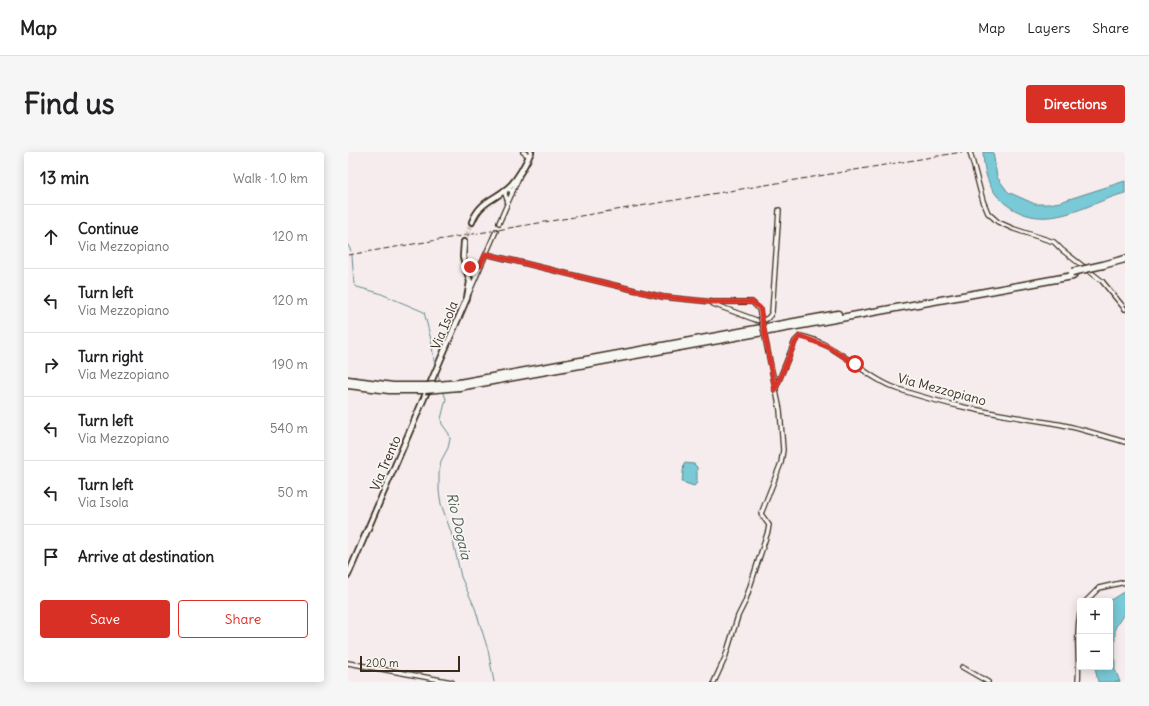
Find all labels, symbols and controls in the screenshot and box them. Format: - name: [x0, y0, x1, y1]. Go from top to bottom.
- text: Map: [20, 16, 57, 40]
- text: Map: [978, 19, 1005, 37]
- text: Layers: [1027, 19, 1070, 37]
- text: Share: [1092, 19, 1129, 37]
- button: Directions: [1026, 85, 1125, 123]
- text: Find us: [24, 86, 115, 122]
- text: 13 min: [40, 167, 89, 189]
- text: Walk · 1.0 km: [233, 170, 308, 187]
- text: Continue: [78, 219, 139, 238]
- icon: ahead: [40, 226, 62, 248]
- text: 120 m: [273, 228, 308, 245]
- text: Via Mezzopiano: [78, 238, 169, 255]
- route end: [461, 258, 479, 276]
- text: Turn left: [78, 283, 133, 302]
- icon: left: [40, 290, 62, 312]
- text: 120 m: [273, 292, 308, 309]
- street label: Via Isola: [427, 298, 462, 352]
- text: Via Mezzopiano: [78, 302, 169, 319]
- text: Turn right: [78, 347, 143, 366]
- icon: right: [40, 354, 62, 376]
- route start: [846, 355, 864, 373]
- text: 190 m: [272, 356, 308, 373]
- text: Via Mezzopiano: [78, 366, 169, 383]
- street label: Via Mezzopiano: [896, 369, 988, 409]
- text: Turn left: [78, 411, 133, 430]
- icon: left: [40, 418, 62, 440]
- text: 540 m: [270, 420, 308, 437]
- text: Via Mezzopiano: [78, 430, 169, 447]
- street label: Via Trento: [366, 433, 405, 493]
- text: Turn left: [78, 475, 133, 494]
- icon: left: [40, 482, 62, 504]
- text: 50 m: [277, 484, 308, 501]
- water label: Rio Dogaia: [443, 491, 476, 562]
- text: Via Isola: [78, 494, 129, 511]
- icon: arrive: [40, 546, 62, 568]
- text: Arrive at destination: [78, 547, 214, 566]
- map controls: [1077, 598, 1113, 670]
- button: +: [1077, 598, 1113, 634]
- button: Save: [40, 600, 170, 638]
- button: Share: [178, 600, 308, 638]
- button: −: [1077, 634, 1113, 670]
- scale bar: [360, 654, 460, 673]
- text: 200 m: [366, 656, 399, 670]

